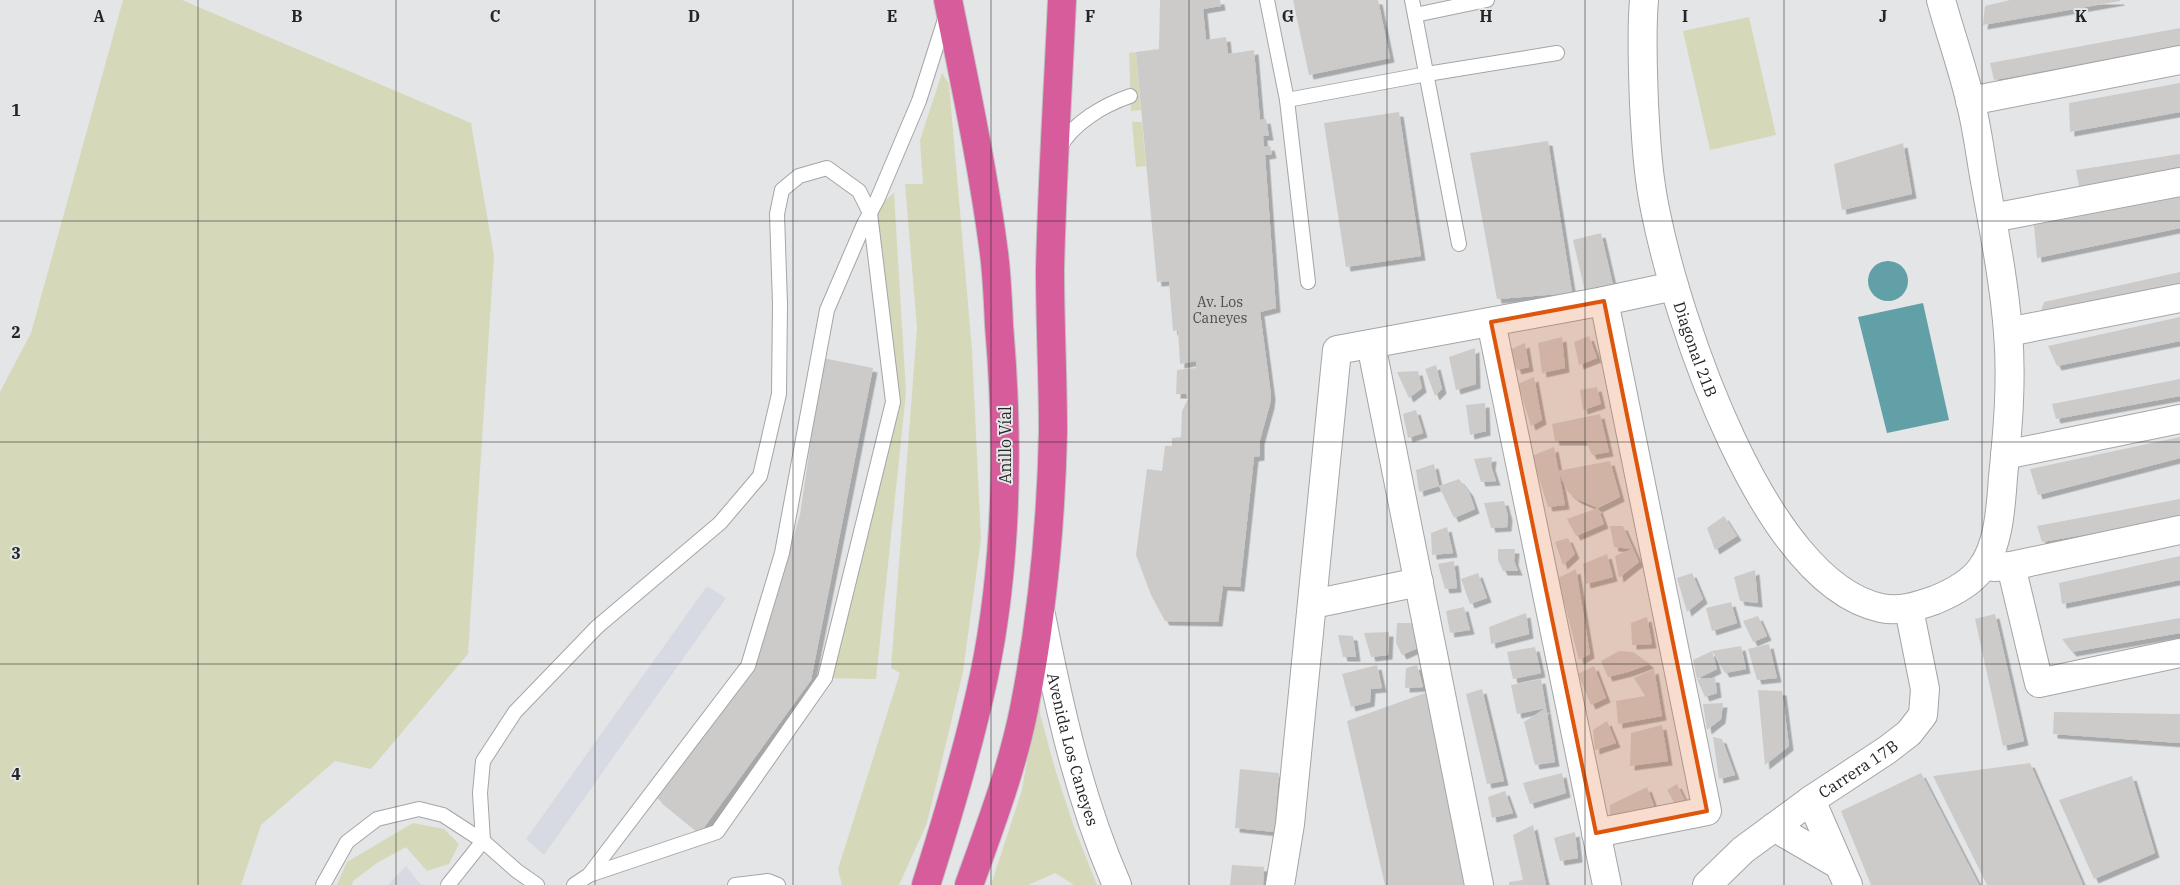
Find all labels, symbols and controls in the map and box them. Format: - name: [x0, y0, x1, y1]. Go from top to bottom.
- text: A: [93, 6, 105, 26]
- text: B: [291, 6, 303, 26]
- text: C: [490, 6, 500, 26]
- text: D: [688, 6, 700, 26]
- text: E: [887, 6, 897, 26]
- text: F: [1085, 6, 1095, 26]
- text: G: [1282, 6, 1294, 26]
- text: H: [1480, 6, 1493, 26]
- text: I: [1682, 6, 1688, 26]
- text: J: [1879, 6, 1887, 26]
- text: K: [2075, 6, 2088, 26]
- text: 1: [11, 100, 21, 120]
- house number: Av. Los Caneyes: [1193, 293, 1247, 327]
- street label: Diagonal 21B: [1669, 299, 1722, 400]
- text: 2: [11, 322, 21, 342]
- street label: Anillo Víal: [995, 406, 1015, 484]
- text: 3: [11, 543, 21, 563]
- street label: Avenida Los Caneyes: [1043, 671, 1103, 828]
- street label: Carrera 17B: [1814, 735, 1902, 802]
- text: 4: [11, 764, 21, 784]

